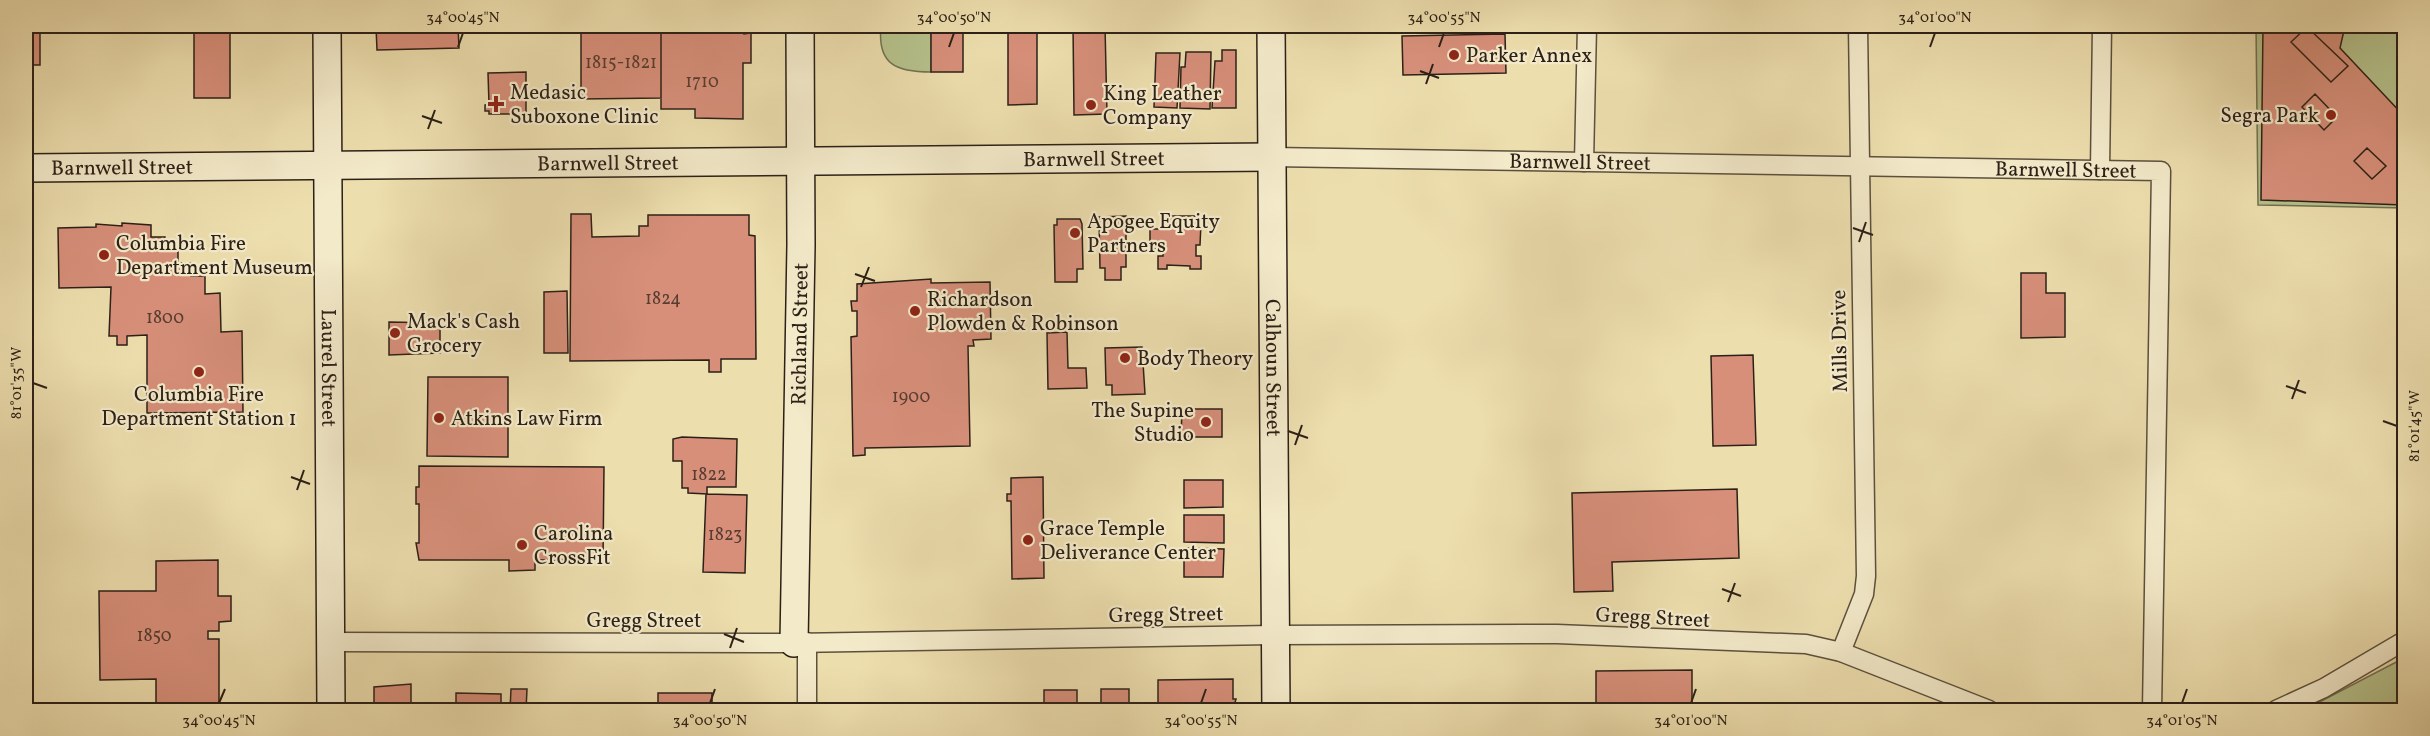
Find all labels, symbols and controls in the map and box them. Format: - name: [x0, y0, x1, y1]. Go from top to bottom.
- text: 34°00'45"N: [426, 8, 500, 29]
- text: 34°00'50"N: [917, 8, 991, 29]
- text: 34°00'55"N: [1407, 8, 1481, 29]
- text: 34°01'00"N: [1898, 8, 1972, 29]
- place label: Parker Annex: [1466, 42, 1592, 71]
- marker: Parker Annex: [1447, 48, 1461, 62]
- house number: 1815-1821: [585, 51, 657, 76]
- house number: 1710: [685, 70, 719, 95]
- place label: Medasic Suboxone Clinic: [510, 79, 659, 132]
- place label: King Leather Company: [1103, 80, 1222, 133]
- marker: Medasic Suboxone Clinic: [487, 95, 505, 113]
- marker: King Leather Company: [1084, 98, 1098, 112]
- place label: Segra Park: [2220, 102, 2320, 131]
- marker: Segra Park: [2324, 108, 2338, 122]
- street label: Barnwell Street: [1023, 145, 1165, 175]
- street label: Barnwell Street: [1509, 148, 1651, 179]
- street label: Barnwell Street: [537, 149, 679, 179]
- street label: Barnwell Street: [51, 154, 193, 184]
- street label: Barnwell Street: [1995, 155, 2137, 187]
- place label: Apogee Equity Partners: [1087, 208, 1221, 261]
- marker: Apogee Equity Partners: [1068, 226, 1082, 240]
- place label: Columbia Fire Department Museum: [116, 230, 313, 283]
- marker: Columbia Fire Department Museum: [97, 248, 111, 262]
- street label: Richland Street: [785, 263, 817, 406]
- place label: Richardson Plowden & Robinson: [927, 286, 1119, 339]
- house number: 1824: [645, 287, 681, 312]
- street label: Mills Drive: [1825, 289, 1856, 393]
- street label: Calhoun Street: [1257, 299, 1287, 437]
- marker: Richardson Plowden & Robinson: [908, 304, 922, 318]
- house number: 1800: [146, 306, 184, 331]
- place label: Mack's Cash Grocery: [407, 308, 520, 361]
- street label: Laurel Street: [313, 309, 342, 427]
- marker: Mack's Cash Grocery: [388, 326, 402, 340]
- place label: Body Theory: [1137, 345, 1254, 374]
- text: 81°01'35"W: [7, 347, 28, 419]
- marker: Body Theory: [1118, 351, 1132, 365]
- marker: Columbia Fire Department Station 1: [192, 365, 206, 379]
- place label: Columbia Fire Department Station 1: [101, 381, 297, 434]
- house number: 1900: [892, 385, 931, 410]
- text: 81°01'45"W: [2405, 390, 2426, 462]
- place label: The Supine Studio: [1091, 397, 1194, 450]
- place label: Atkins Law Firm: [451, 405, 603, 434]
- marker: Atkins Law Firm: [432, 411, 446, 425]
- marker: The Supine Studio: [1199, 415, 1213, 429]
- house number: 1822: [691, 463, 727, 488]
- place label: Grace Temple Deliverance Center: [1040, 515, 1216, 568]
- place label: Carolina CrossFit: [534, 520, 614, 573]
- house number: 1823: [708, 523, 742, 548]
- marker: Grace Temple Deliverance Center: [1021, 533, 1035, 547]
- marker: Carolina CrossFit: [515, 538, 529, 552]
- street label: Gregg Street: [1108, 600, 1224, 631]
- street label: Gregg Street: [1595, 601, 1711, 636]
- street label: Gregg Street: [587, 607, 701, 636]
- house number: 1850: [136, 624, 172, 649]
- text: 34°00'45"N: [182, 711, 256, 732]
- text: 34°00'50"N: [673, 711, 747, 732]
- text: 34°00'55"N: [1164, 711, 1238, 732]
- text: 34°01'00"N: [1654, 711, 1728, 732]
- text: 34°01'05"N: [2146, 711, 2218, 732]

